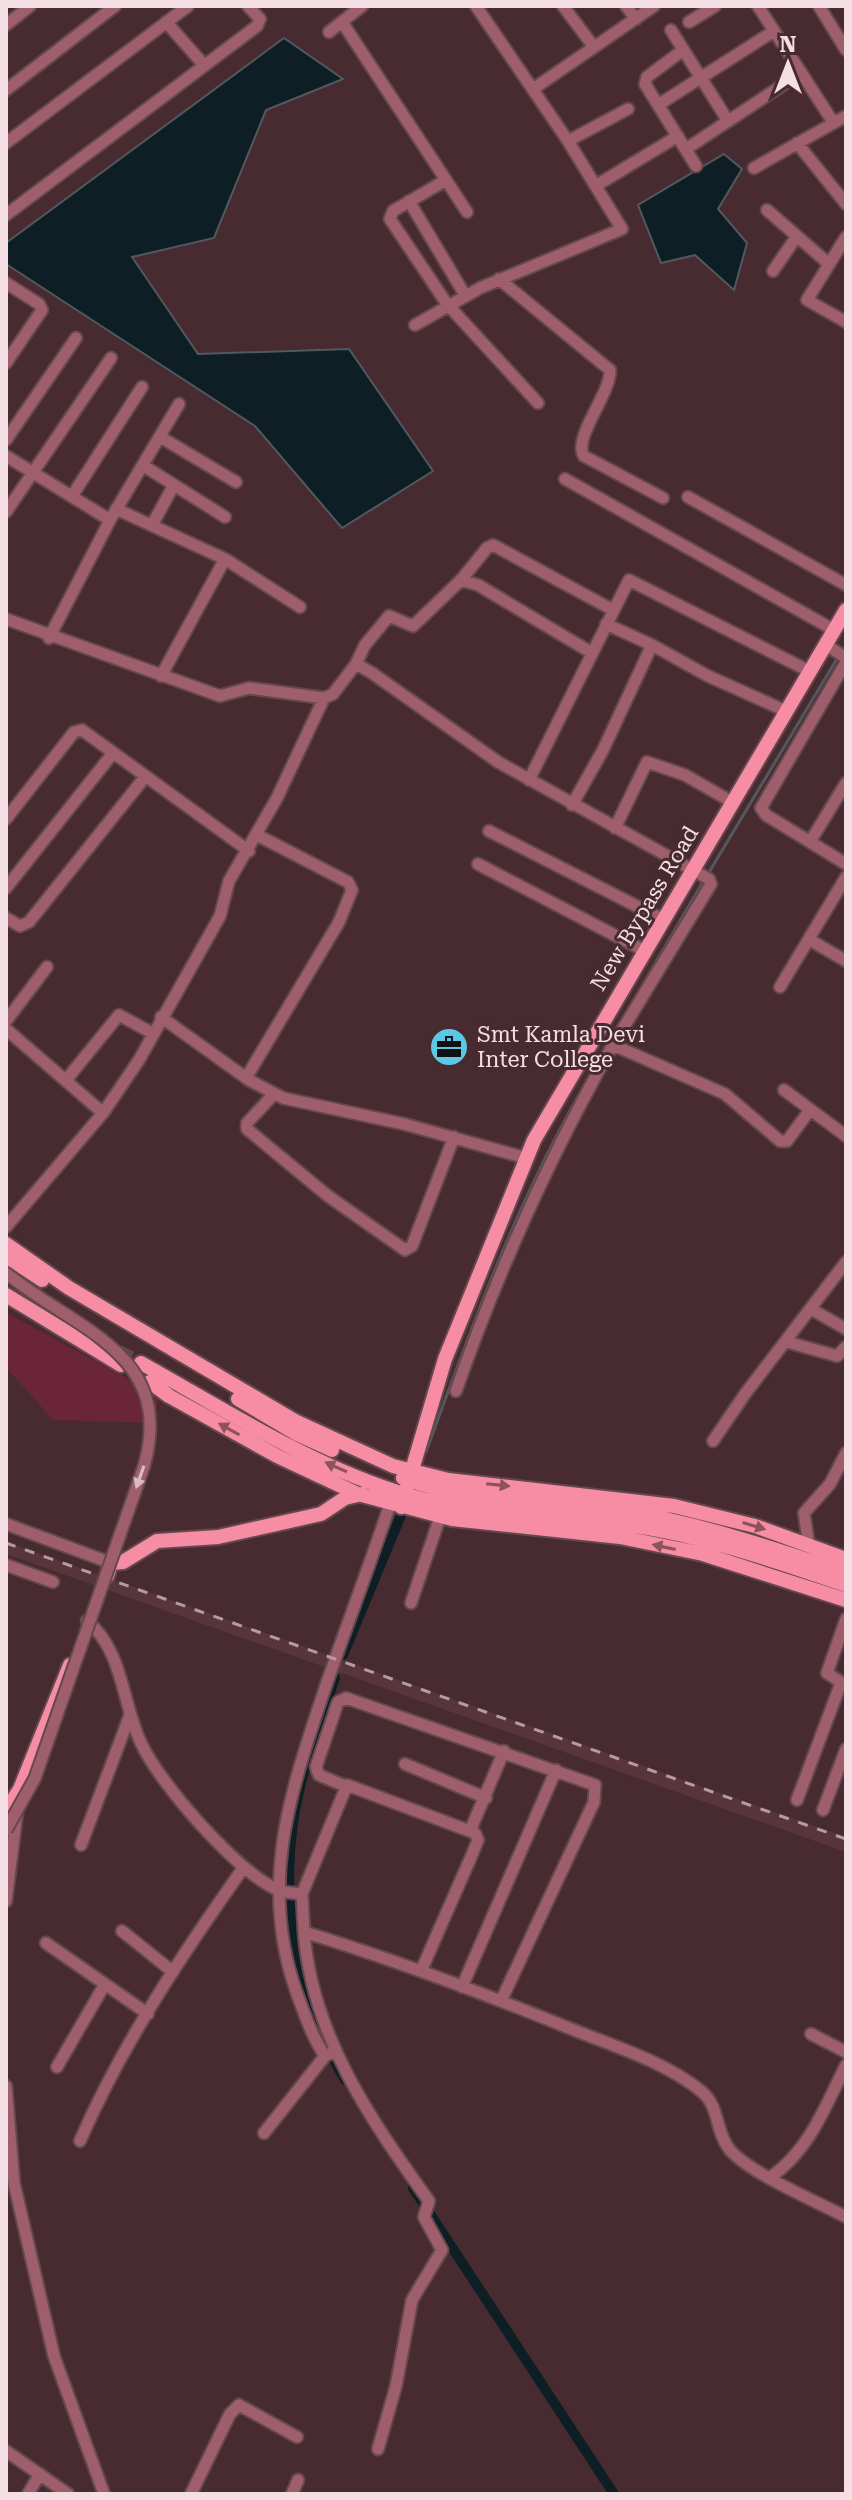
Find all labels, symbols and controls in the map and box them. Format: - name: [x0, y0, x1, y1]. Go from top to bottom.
- north arrow: [748, 24, 828, 104]
- text: N: [780, 32, 797, 57]
- street label: New Bypass Road: [585, 822, 703, 995]
- place label: Smt Kamla Devi Inter College: [477, 1022, 645, 1072]
- office icon: Smt Kamla Devi Inter College: [428, 1026, 470, 1068]
- one-way arrow: [217, 1422, 240, 1436]
- one-way arrow: [325, 1460, 348, 1473]
- one-way arrow: [133, 1466, 145, 1490]
- one-way arrow: [486, 1478, 511, 1491]
- one-way arrow: [743, 1520, 767, 1533]
- one-way arrow: [651, 1540, 676, 1552]

